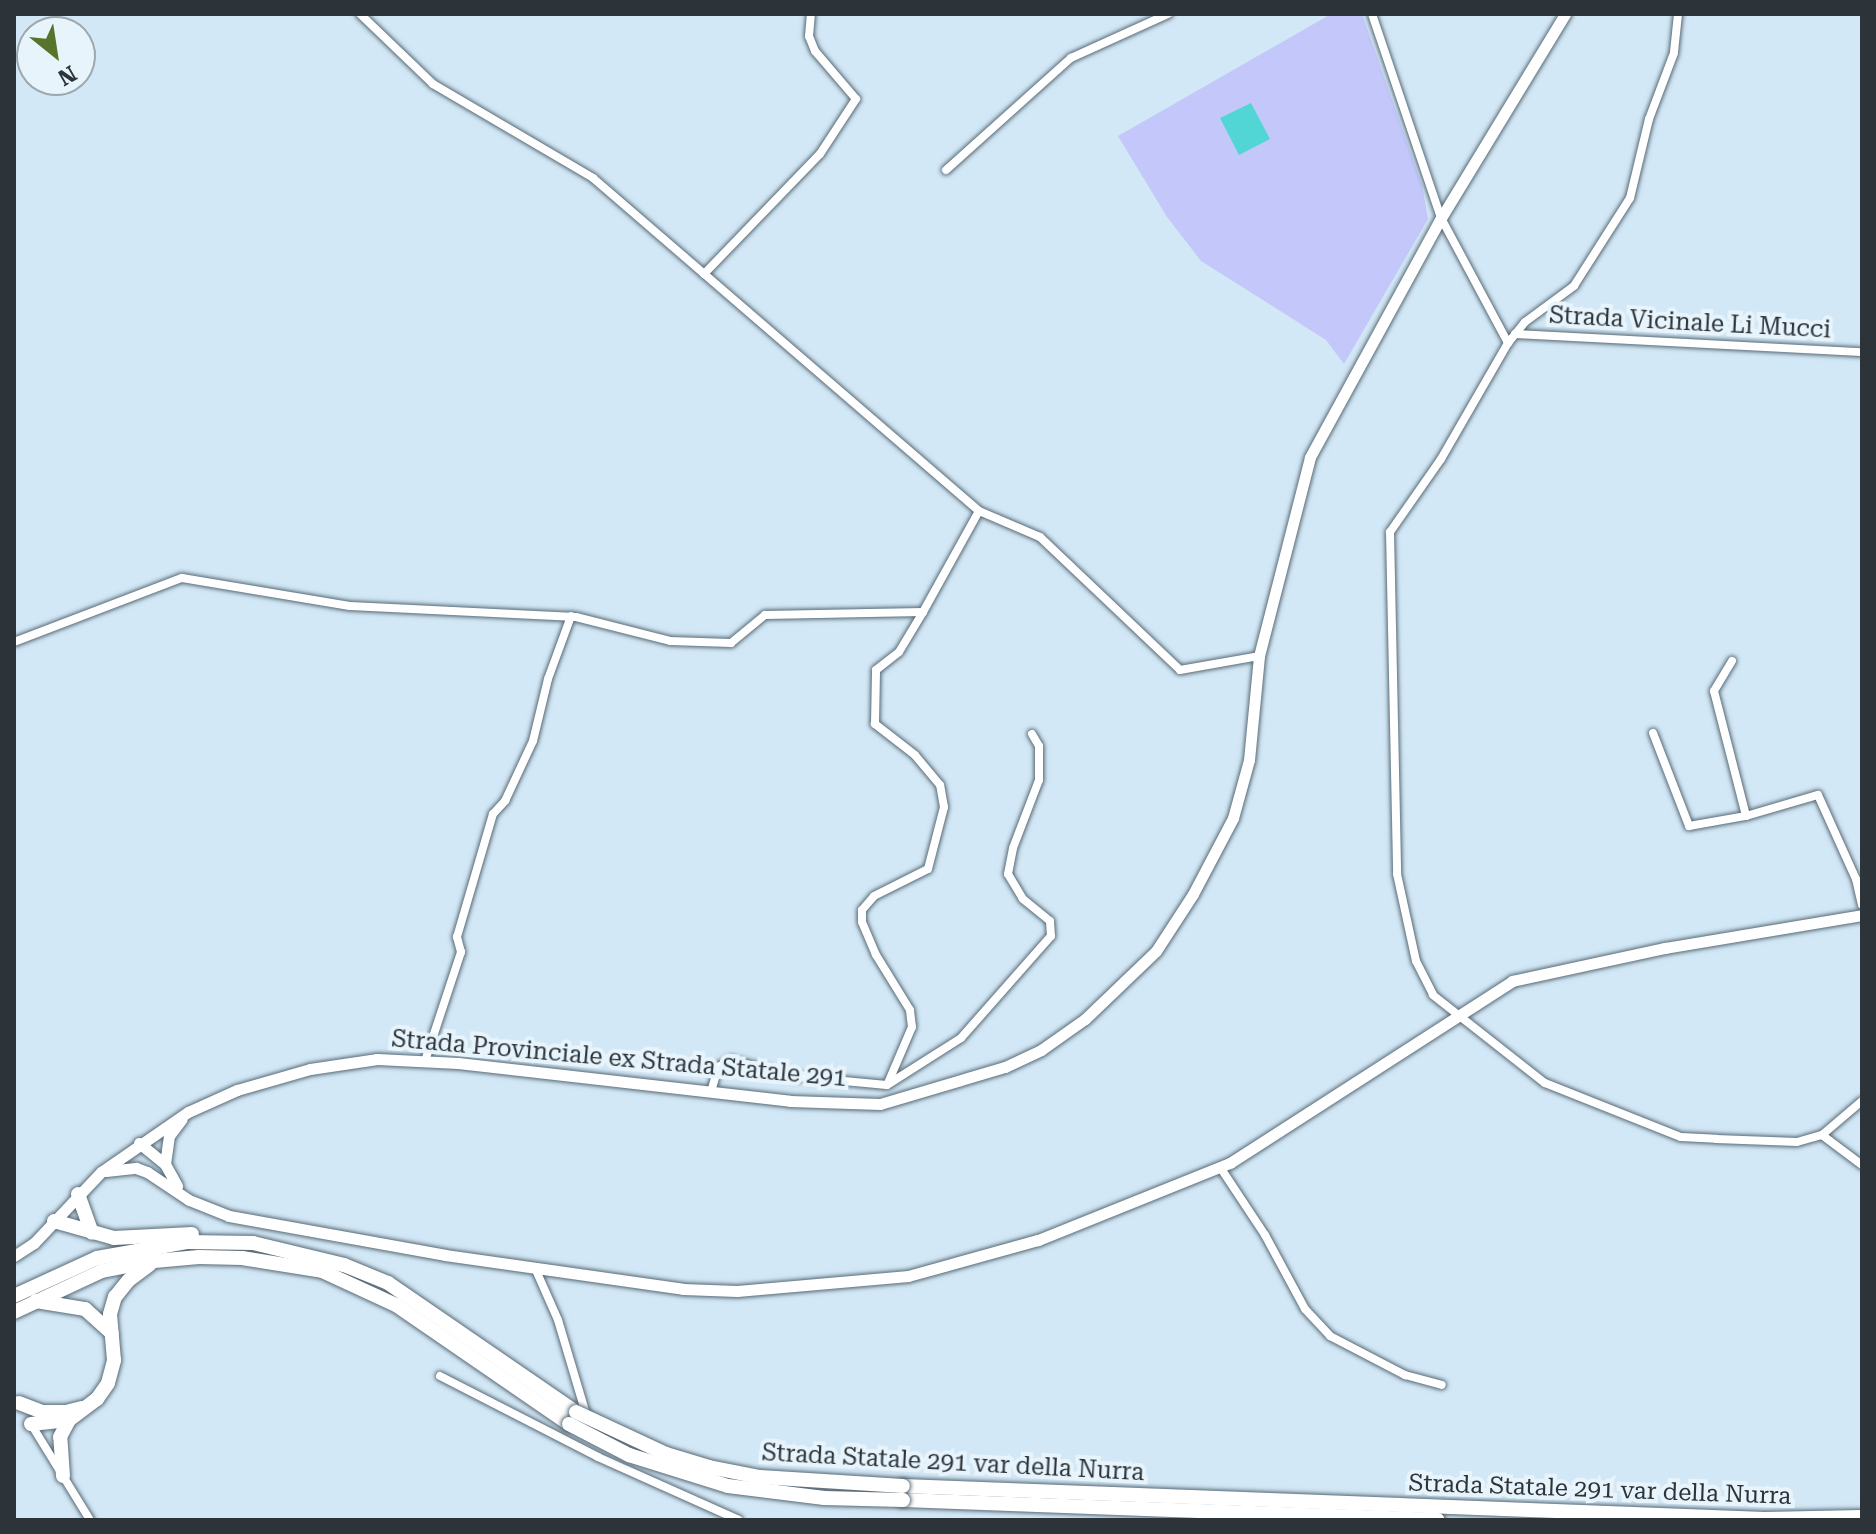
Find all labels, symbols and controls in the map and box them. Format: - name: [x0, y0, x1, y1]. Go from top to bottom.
- north arrow: [16, 16, 96, 96]
- text: N: [54, 60, 81, 91]
- street label: Strada Vicinale Li Mucci: [1548, 301, 1832, 345]
- street label: Strada Provinciale ex Strada Statale 291: [390, 1025, 848, 1093]
- street label: Strada Statale 291 var della Nurra: [761, 1439, 1145, 1487]
- street label: Strada Statale 291 var della Nurra: [1408, 1469, 1792, 1511]

